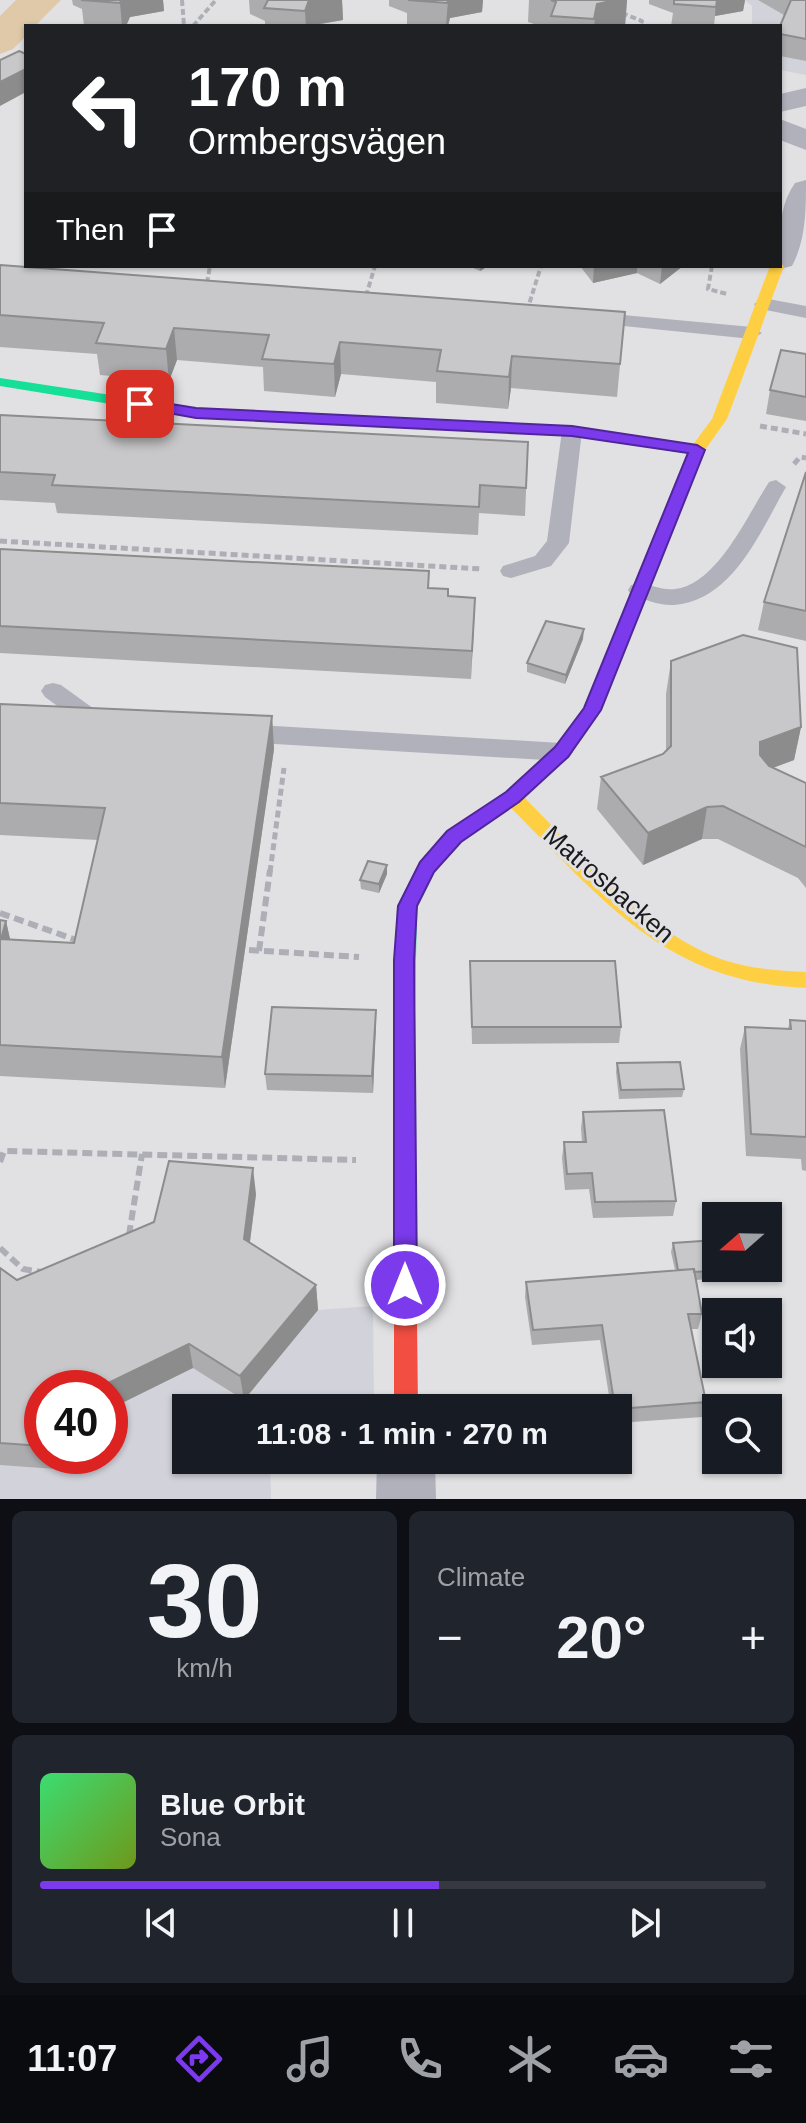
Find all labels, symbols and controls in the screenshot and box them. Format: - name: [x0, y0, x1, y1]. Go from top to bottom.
- text: 170 m: [188, 55, 347, 118]
- icon: left: [56, 56, 160, 160]
- text: Ormbergsvägen: [188, 121, 446, 162]
- icon: arrive: [140, 208, 184, 252]
- text: Then: [56, 213, 124, 246]
- pin: [106, 370, 174, 438]
- icon: arrive: [118, 382, 162, 426]
- street label: Matrosbacken: [538, 819, 680, 949]
- north arrow: [702, 1202, 782, 1282]
- map controls: [702, 1202, 782, 1474]
- position arrow: [363, 1243, 447, 1327]
- button: sound: [702, 1298, 782, 1378]
- speed limit sign: 40: [24, 1370, 128, 1474]
- button: search: [702, 1394, 782, 1474]
- text: 11:08 · 1 min · 270 m: [256, 1417, 548, 1450]
- text: 30: [147, 1543, 262, 1659]
- text: Climate: [437, 1562, 525, 1592]
- text: 20°: [556, 1604, 647, 1671]
- text: −: [437, 1613, 463, 1662]
- text: +: [740, 1613, 766, 1662]
- text: km/h: [176, 1653, 233, 1683]
- text: Blue Orbit: [160, 1788, 305, 1821]
- text: Sona: [160, 1822, 221, 1852]
- icon: previous: [139, 1901, 183, 1945]
- icon: pause: [381, 1901, 425, 1945]
- icon: next: [623, 1901, 667, 1945]
- icon: directions: [171, 2031, 227, 2087]
- icon: music: [282, 2031, 338, 2087]
- icon: phone: [392, 2031, 448, 2087]
- icon: climate: [502, 2031, 558, 2087]
- icon: car: [613, 2031, 669, 2087]
- icon: filters: [723, 2031, 779, 2087]
- text: 11:07: [27, 2038, 117, 2079]

